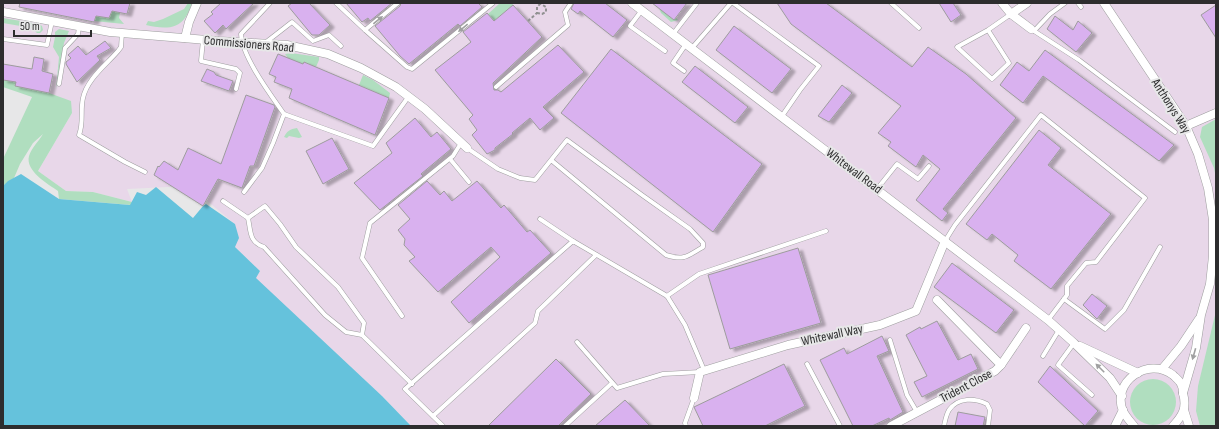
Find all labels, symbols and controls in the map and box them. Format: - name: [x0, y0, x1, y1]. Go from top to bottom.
- scale bar: [14, 12, 91, 38]
- one-way arrow: [372, 15, 383, 24]
- text: 50 m: [20, 19, 40, 34]
- one-way arrow: [457, 23, 468, 32]
- street label: Commissioners Road: [203, 32, 295, 56]
- street label: Anthonys Way: [1147, 75, 1194, 136]
- street label: Whitewall Road: [823, 145, 885, 197]
- street label: Whitewall Way: [800, 321, 864, 349]
- one-way arrow: [1191, 348, 1197, 360]
- one-way arrow: [1095, 363, 1105, 373]
- street label: Trident Close: [937, 366, 995, 406]

